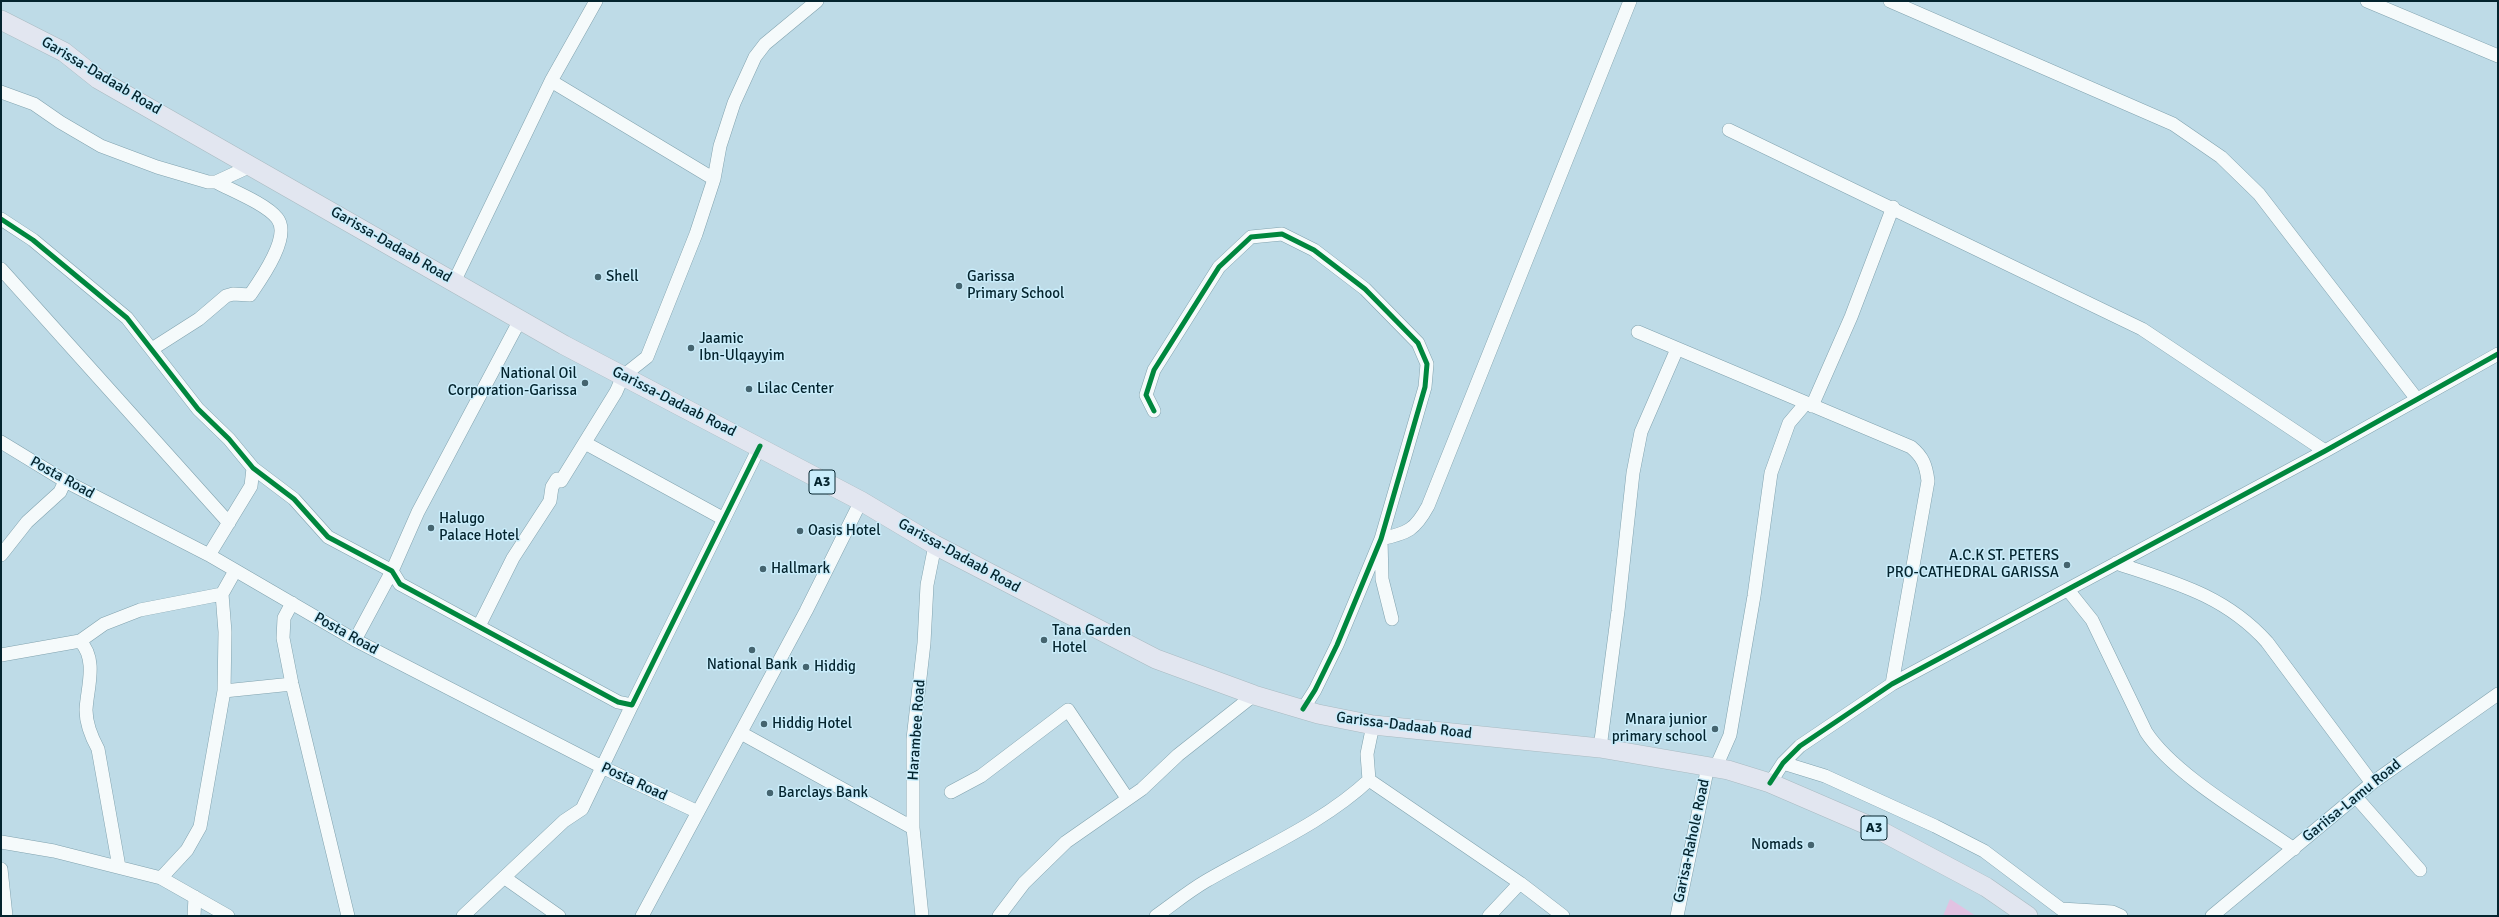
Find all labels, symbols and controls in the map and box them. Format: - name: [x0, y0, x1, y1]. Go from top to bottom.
- street label: Garissa-Dadaab Road: [38, 33, 164, 119]
- street label: Garissa-Dadaab Road: [327, 203, 455, 287]
- place label: Shell: [606, 268, 639, 286]
- place label: Garissa Primary School: [967, 268, 1064, 303]
- marker: Shell: [593, 272, 603, 282]
- marker: Garissa Primary School: [954, 281, 964, 291]
- place label: Jaamic Ibn-Ulqayyim: [699, 330, 785, 365]
- marker: Jaamic Ibn-Ulqayyim: [686, 343, 696, 353]
- street label: Garissa-Dadaab Road: [609, 363, 739, 441]
- place label: National Oil Corporation-Garissa: [448, 365, 577, 400]
- marker: National Oil Corporation-Garissa: [580, 378, 590, 388]
- place label: Lilac Center: [757, 380, 834, 398]
- marker: Lilac Center: [744, 384, 754, 394]
- street label: Posta Road: [27, 453, 97, 503]
- road number: A3: [809, 470, 835, 494]
- place label: Halugo Palace Hotel: [439, 510, 519, 545]
- street label: Garissa-Dadaab Road: [895, 515, 1023, 597]
- place label: Oasis Hotel: [808, 522, 881, 540]
- marker: Halugo Palace Hotel: [426, 523, 436, 533]
- marker: Oasis Hotel: [795, 526, 805, 536]
- place label: A.C.K ST. PETERS PRO-CATHEDRAL GARISSA: [1886, 547, 2059, 582]
- place label: Hallmark: [771, 560, 830, 578]
- marker: A.C.K ST. PETERS PRO-CATHEDRAL GARISSA: [2062, 560, 2072, 570]
- marker: Hallmark: [758, 564, 768, 574]
- street label: Posta Road: [311, 609, 381, 659]
- place label: Tana Garden Hotel: [1052, 622, 1131, 657]
- marker: Tana Garden Hotel: [1039, 635, 1049, 645]
- marker: National Bank: [747, 645, 757, 655]
- place label: National Bank: [707, 656, 797, 674]
- place label: Hiddig: [814, 658, 856, 676]
- marker: Hiddig: [801, 662, 811, 672]
- street label: Harambee Road: [904, 679, 930, 781]
- street label: Garissa-Dadaab Road: [1335, 709, 1473, 743]
- place label: Mnara junior primary school: [1612, 711, 1707, 746]
- place label: Hiddig Hotel: [772, 715, 852, 733]
- marker: Hiddig Hotel: [759, 719, 769, 729]
- marker: Mnara junior primary school: [1710, 724, 1720, 734]
- street label: Gariisa-Lamu Road: [2299, 756, 2405, 846]
- street label: Posta Road: [598, 759, 670, 805]
- street label: Garisa-Rahole Road: [1670, 777, 1714, 905]
- place label: Barclays Bank: [778, 784, 868, 802]
- marker: Barclays Bank: [765, 788, 775, 798]
- road number: A3: [1861, 816, 1887, 840]
- place label: Nomads: [1751, 836, 1803, 854]
- marker: Nomads: [1806, 840, 1816, 850]

